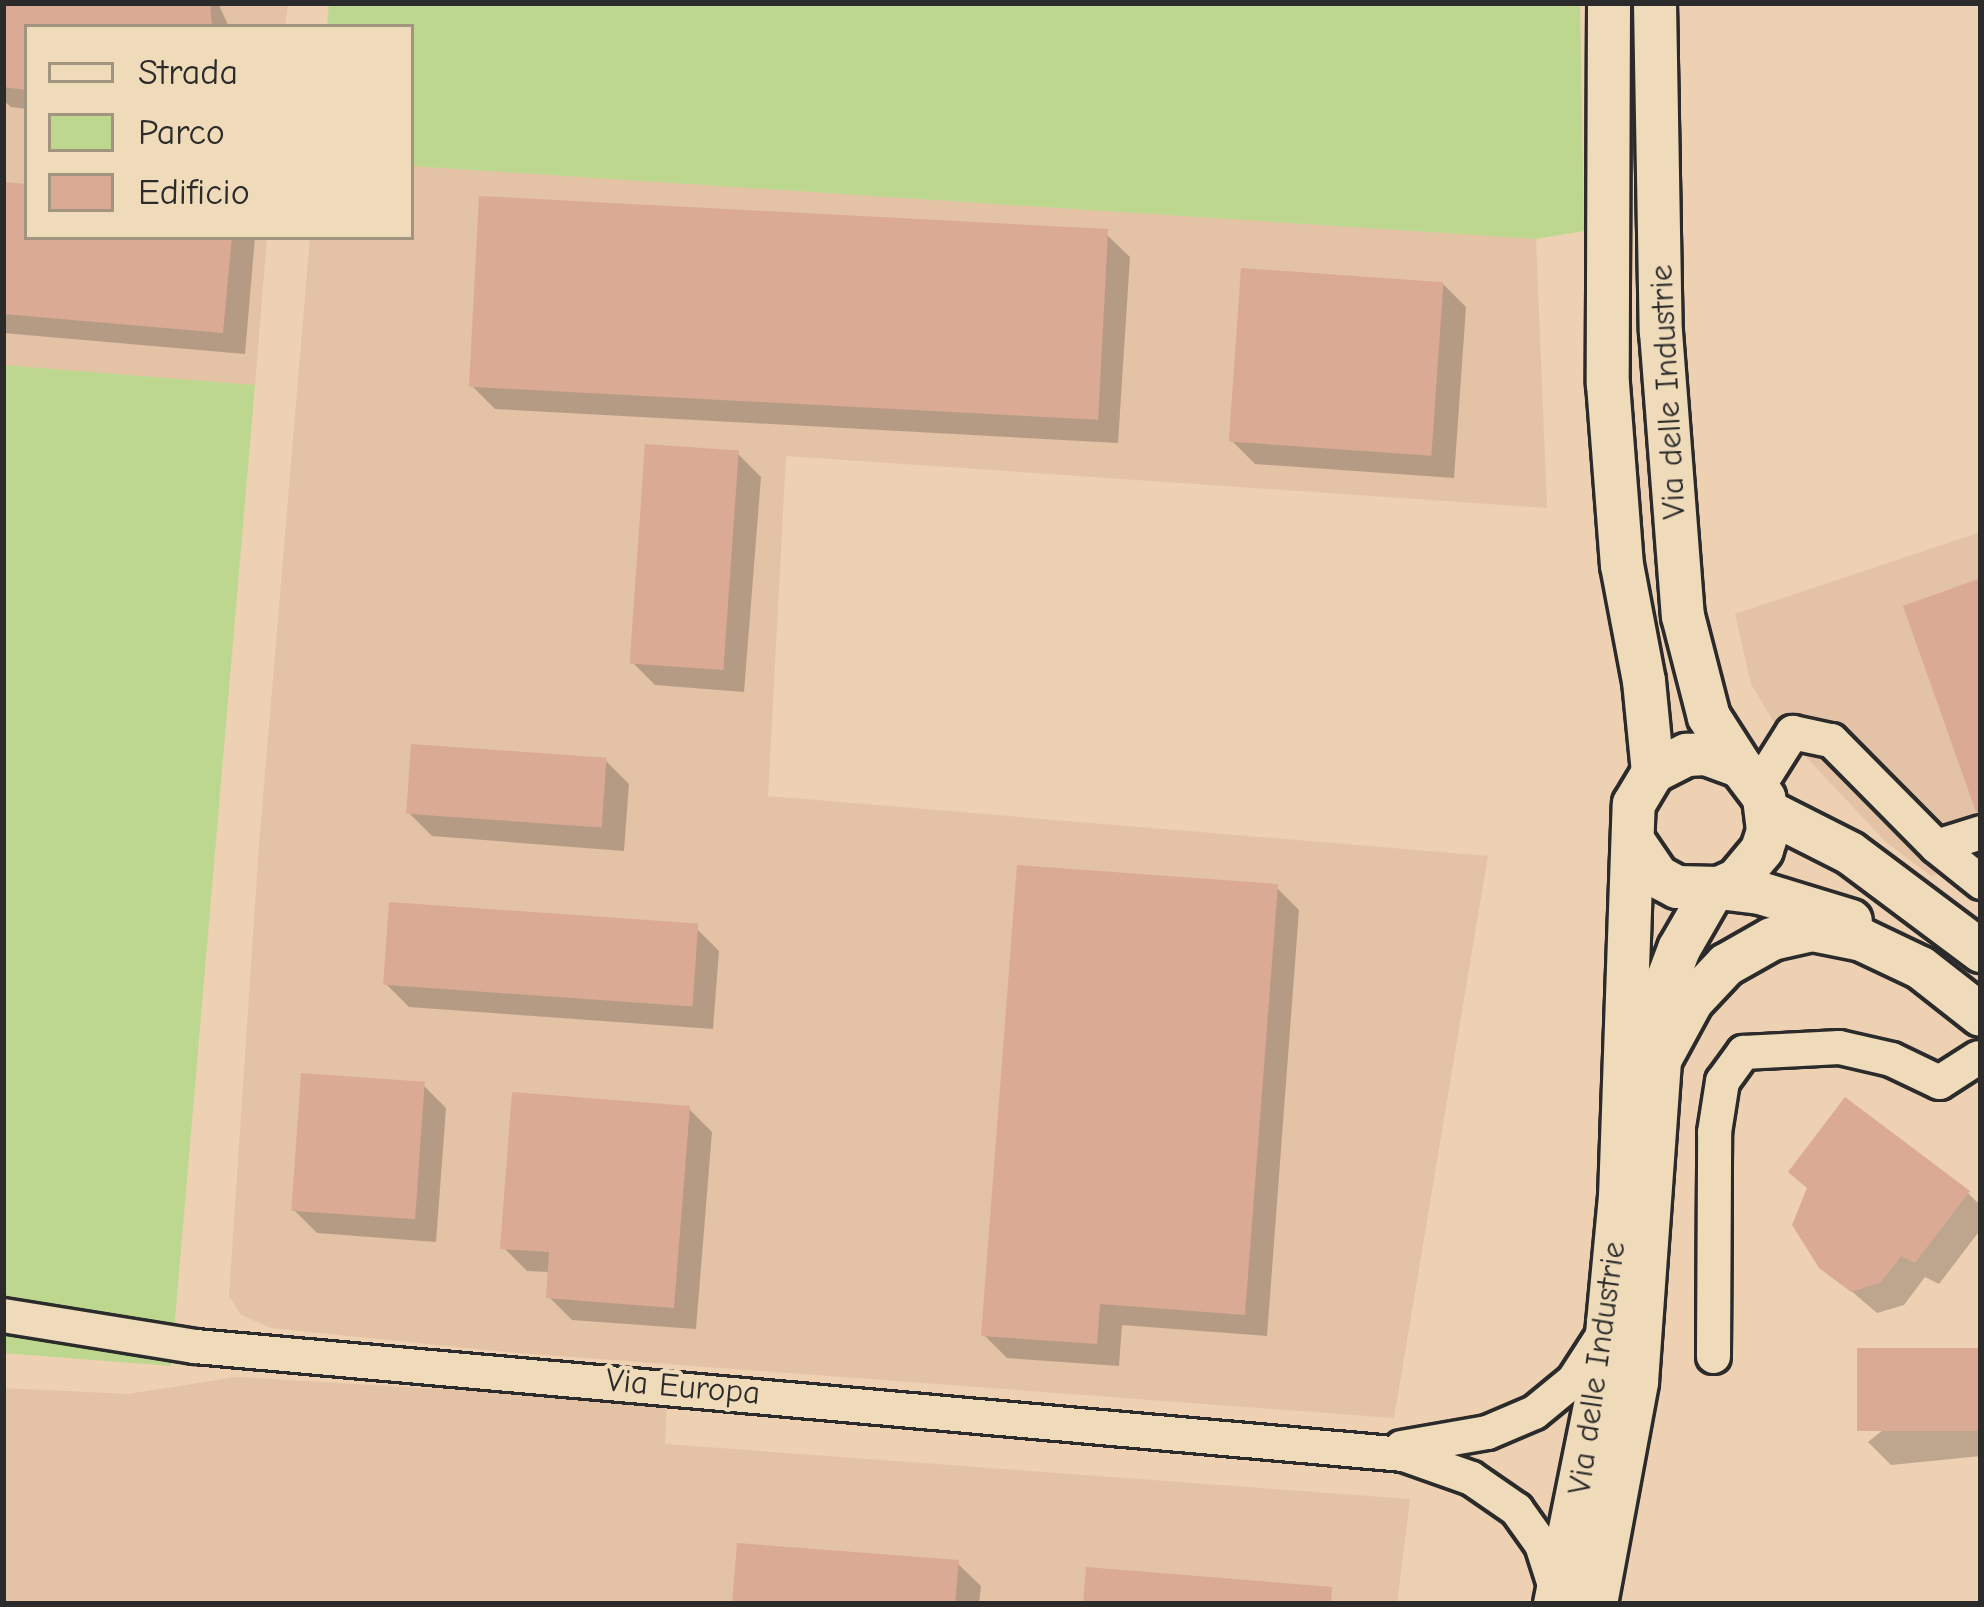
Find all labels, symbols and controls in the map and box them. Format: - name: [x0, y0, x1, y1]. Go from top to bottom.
- legend: [24, 24, 414, 240]
- text: Strada: [138, 52, 238, 93]
- text: Parco: [138, 112, 225, 153]
- text: Edificio: [138, 172, 250, 213]
- street label: Via delle Industrie: [1642, 264, 1694, 520]
- street label: Via delle Industrie: [1560, 1239, 1634, 1497]
- street label: Via Europa: [604, 1361, 762, 1413]

